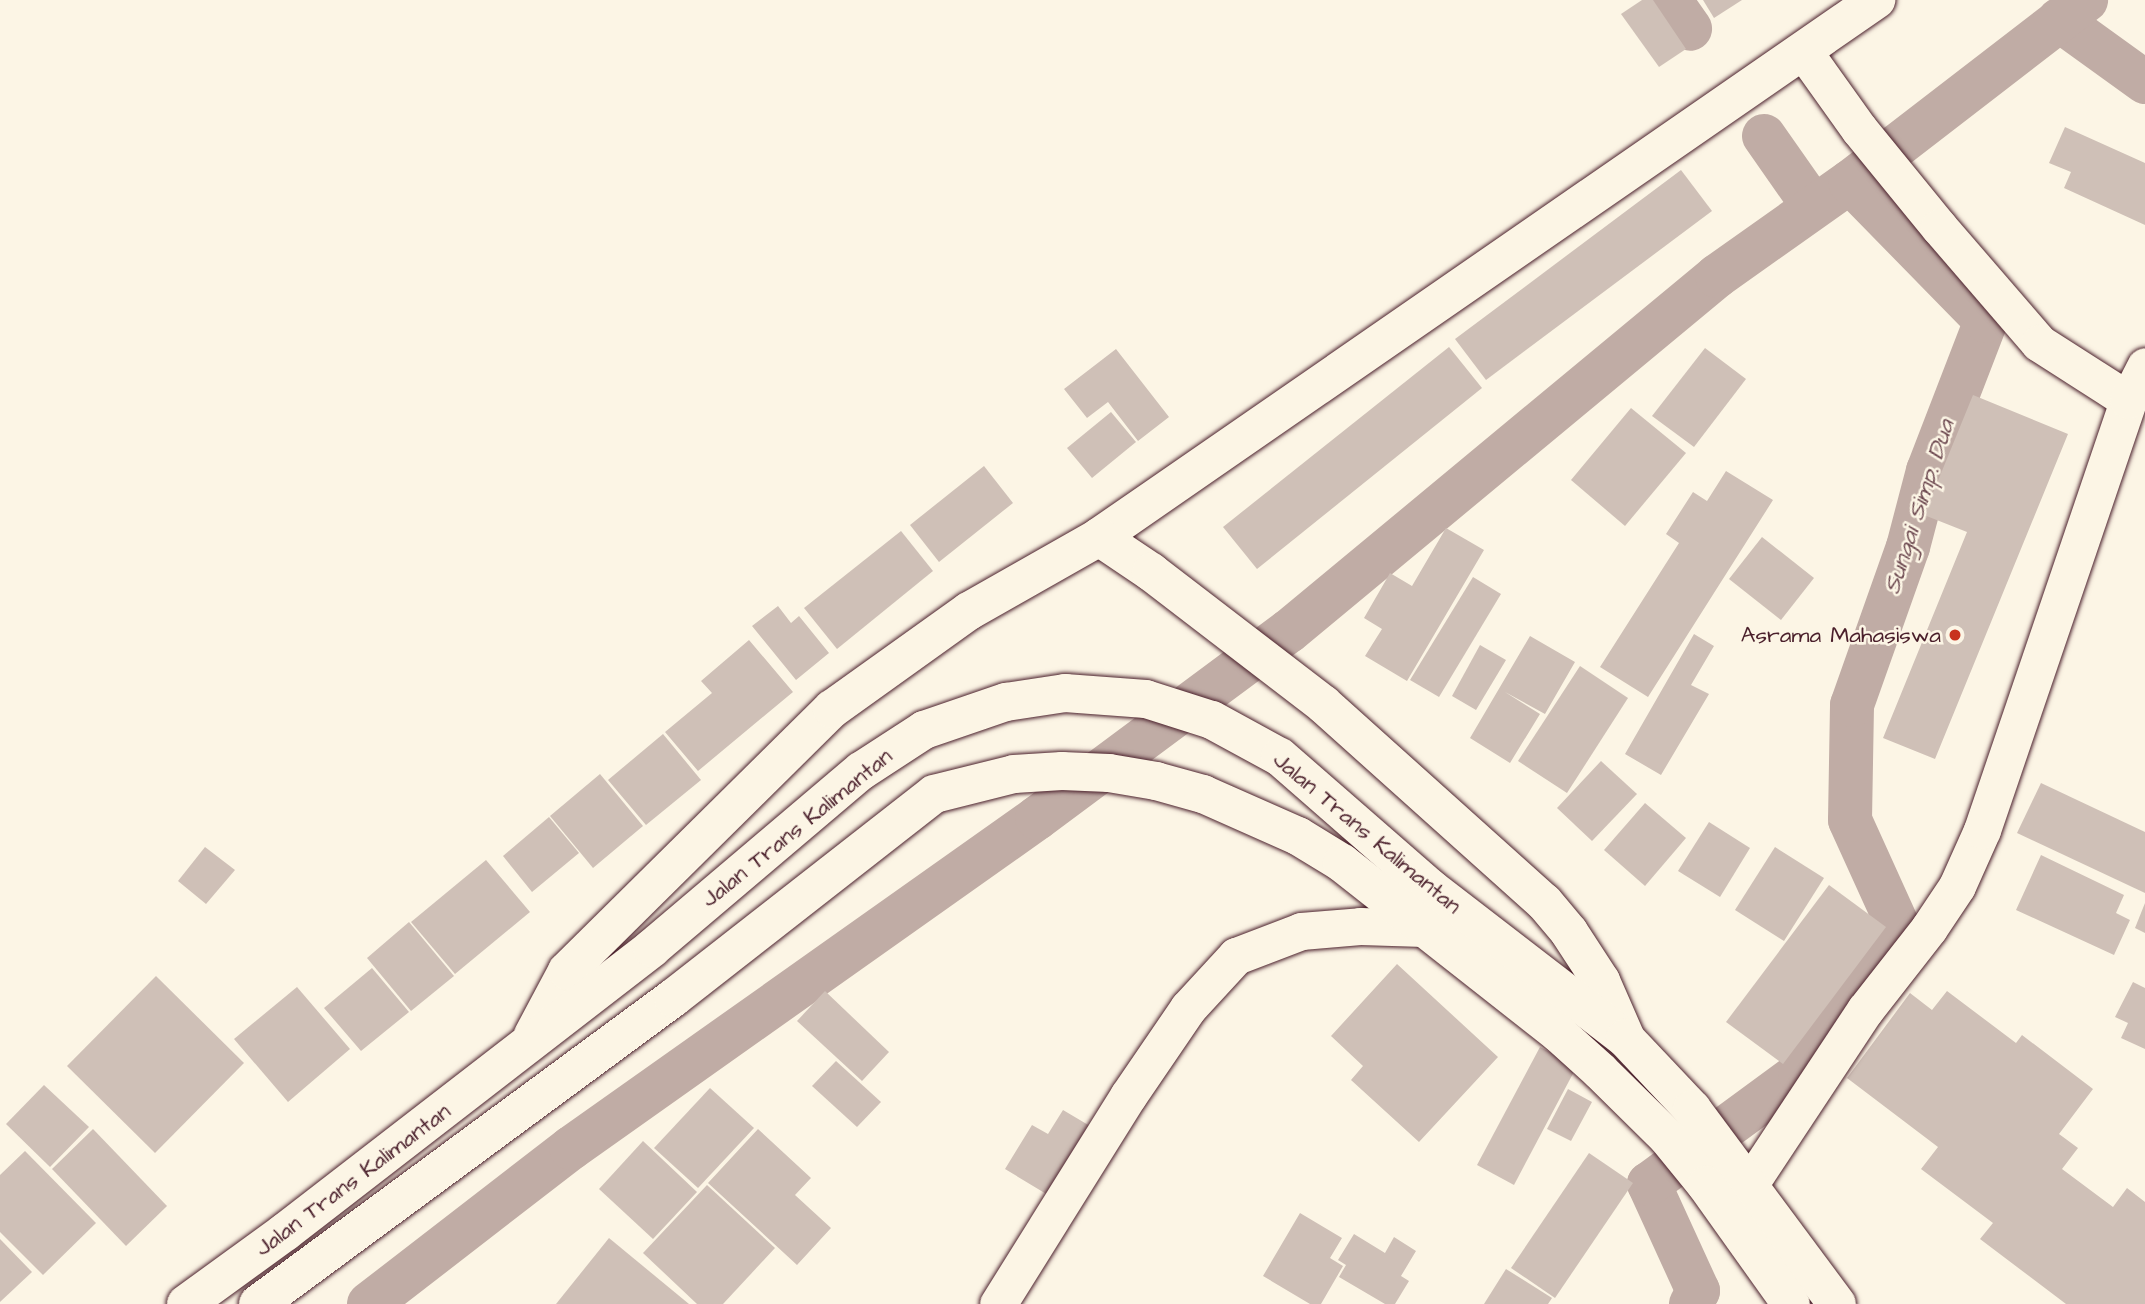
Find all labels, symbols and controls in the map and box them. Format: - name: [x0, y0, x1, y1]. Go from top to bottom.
- water label: Sungai Simp. Dua: [1878, 416, 1962, 598]
- place label: Asrama Mahasiswa: [1741, 621, 1941, 649]
- marker: Asrama Mahasiswa: [1947, 627, 1963, 643]
- street label: Jalan Trans Kalimantan: [696, 743, 898, 913]
- street label: Jalan Trans Kalimantan: [1267, 746, 1467, 920]
- street label: Jalan Trans Kalimantan: [250, 1098, 456, 1262]

